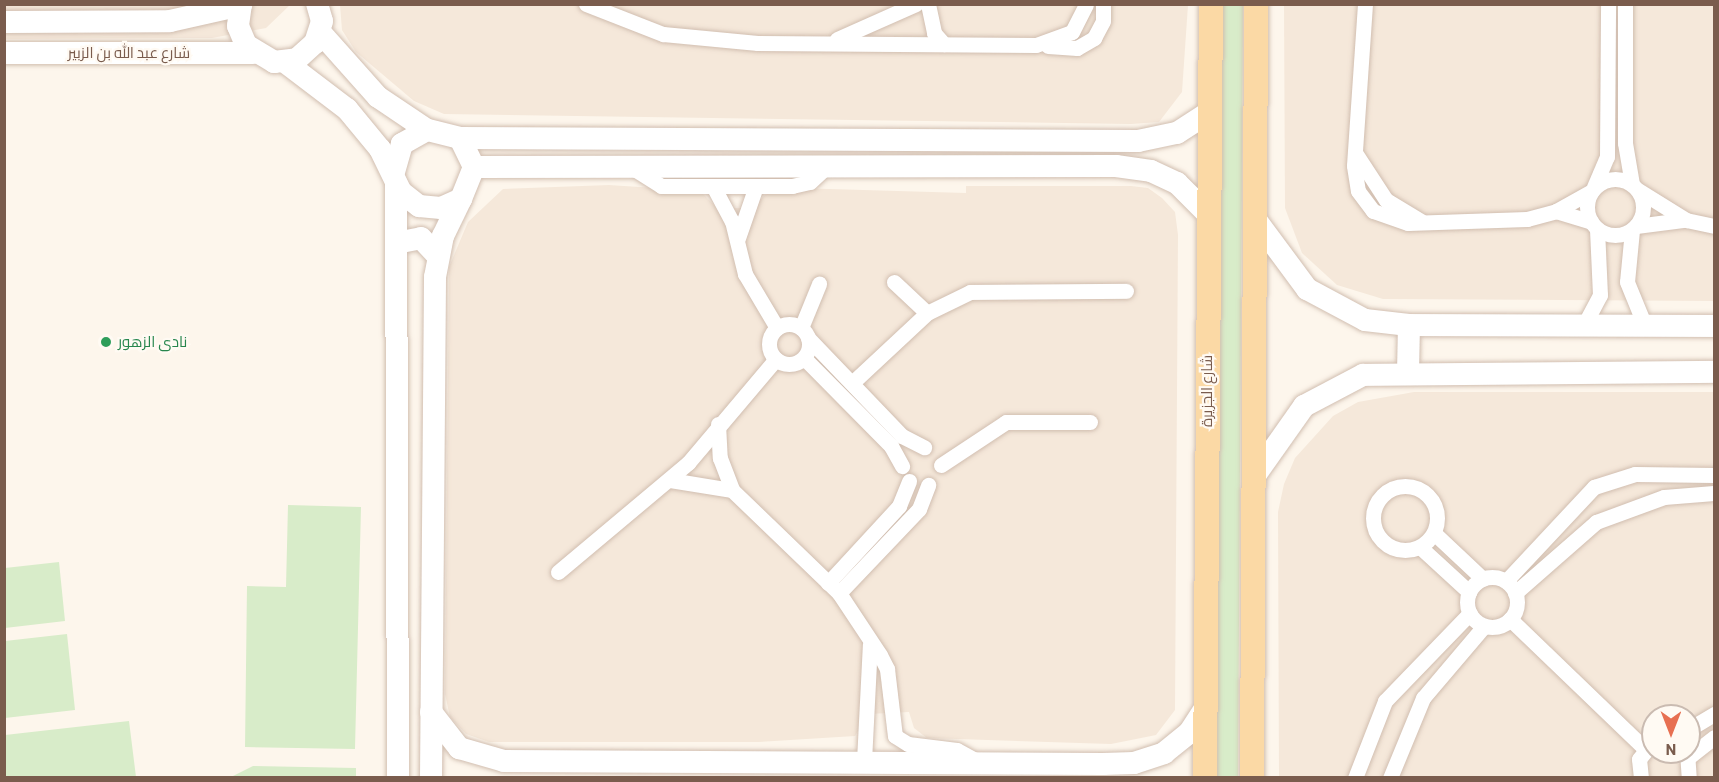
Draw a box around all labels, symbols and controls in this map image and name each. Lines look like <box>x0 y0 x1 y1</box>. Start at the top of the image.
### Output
street label: شارع عبد الله بن الزبير <box>68 44 190 62</box>
place label: نادى الزهور <box>118 333 187 351</box>
marker: نادى الزهور <box>99 335 113 349</box>
street label: شارع الجزيرة <box>1198 355 1216 427</box>
north arrow <box>1641 704 1701 764</box>
text: N <box>1666 741 1676 760</box>

